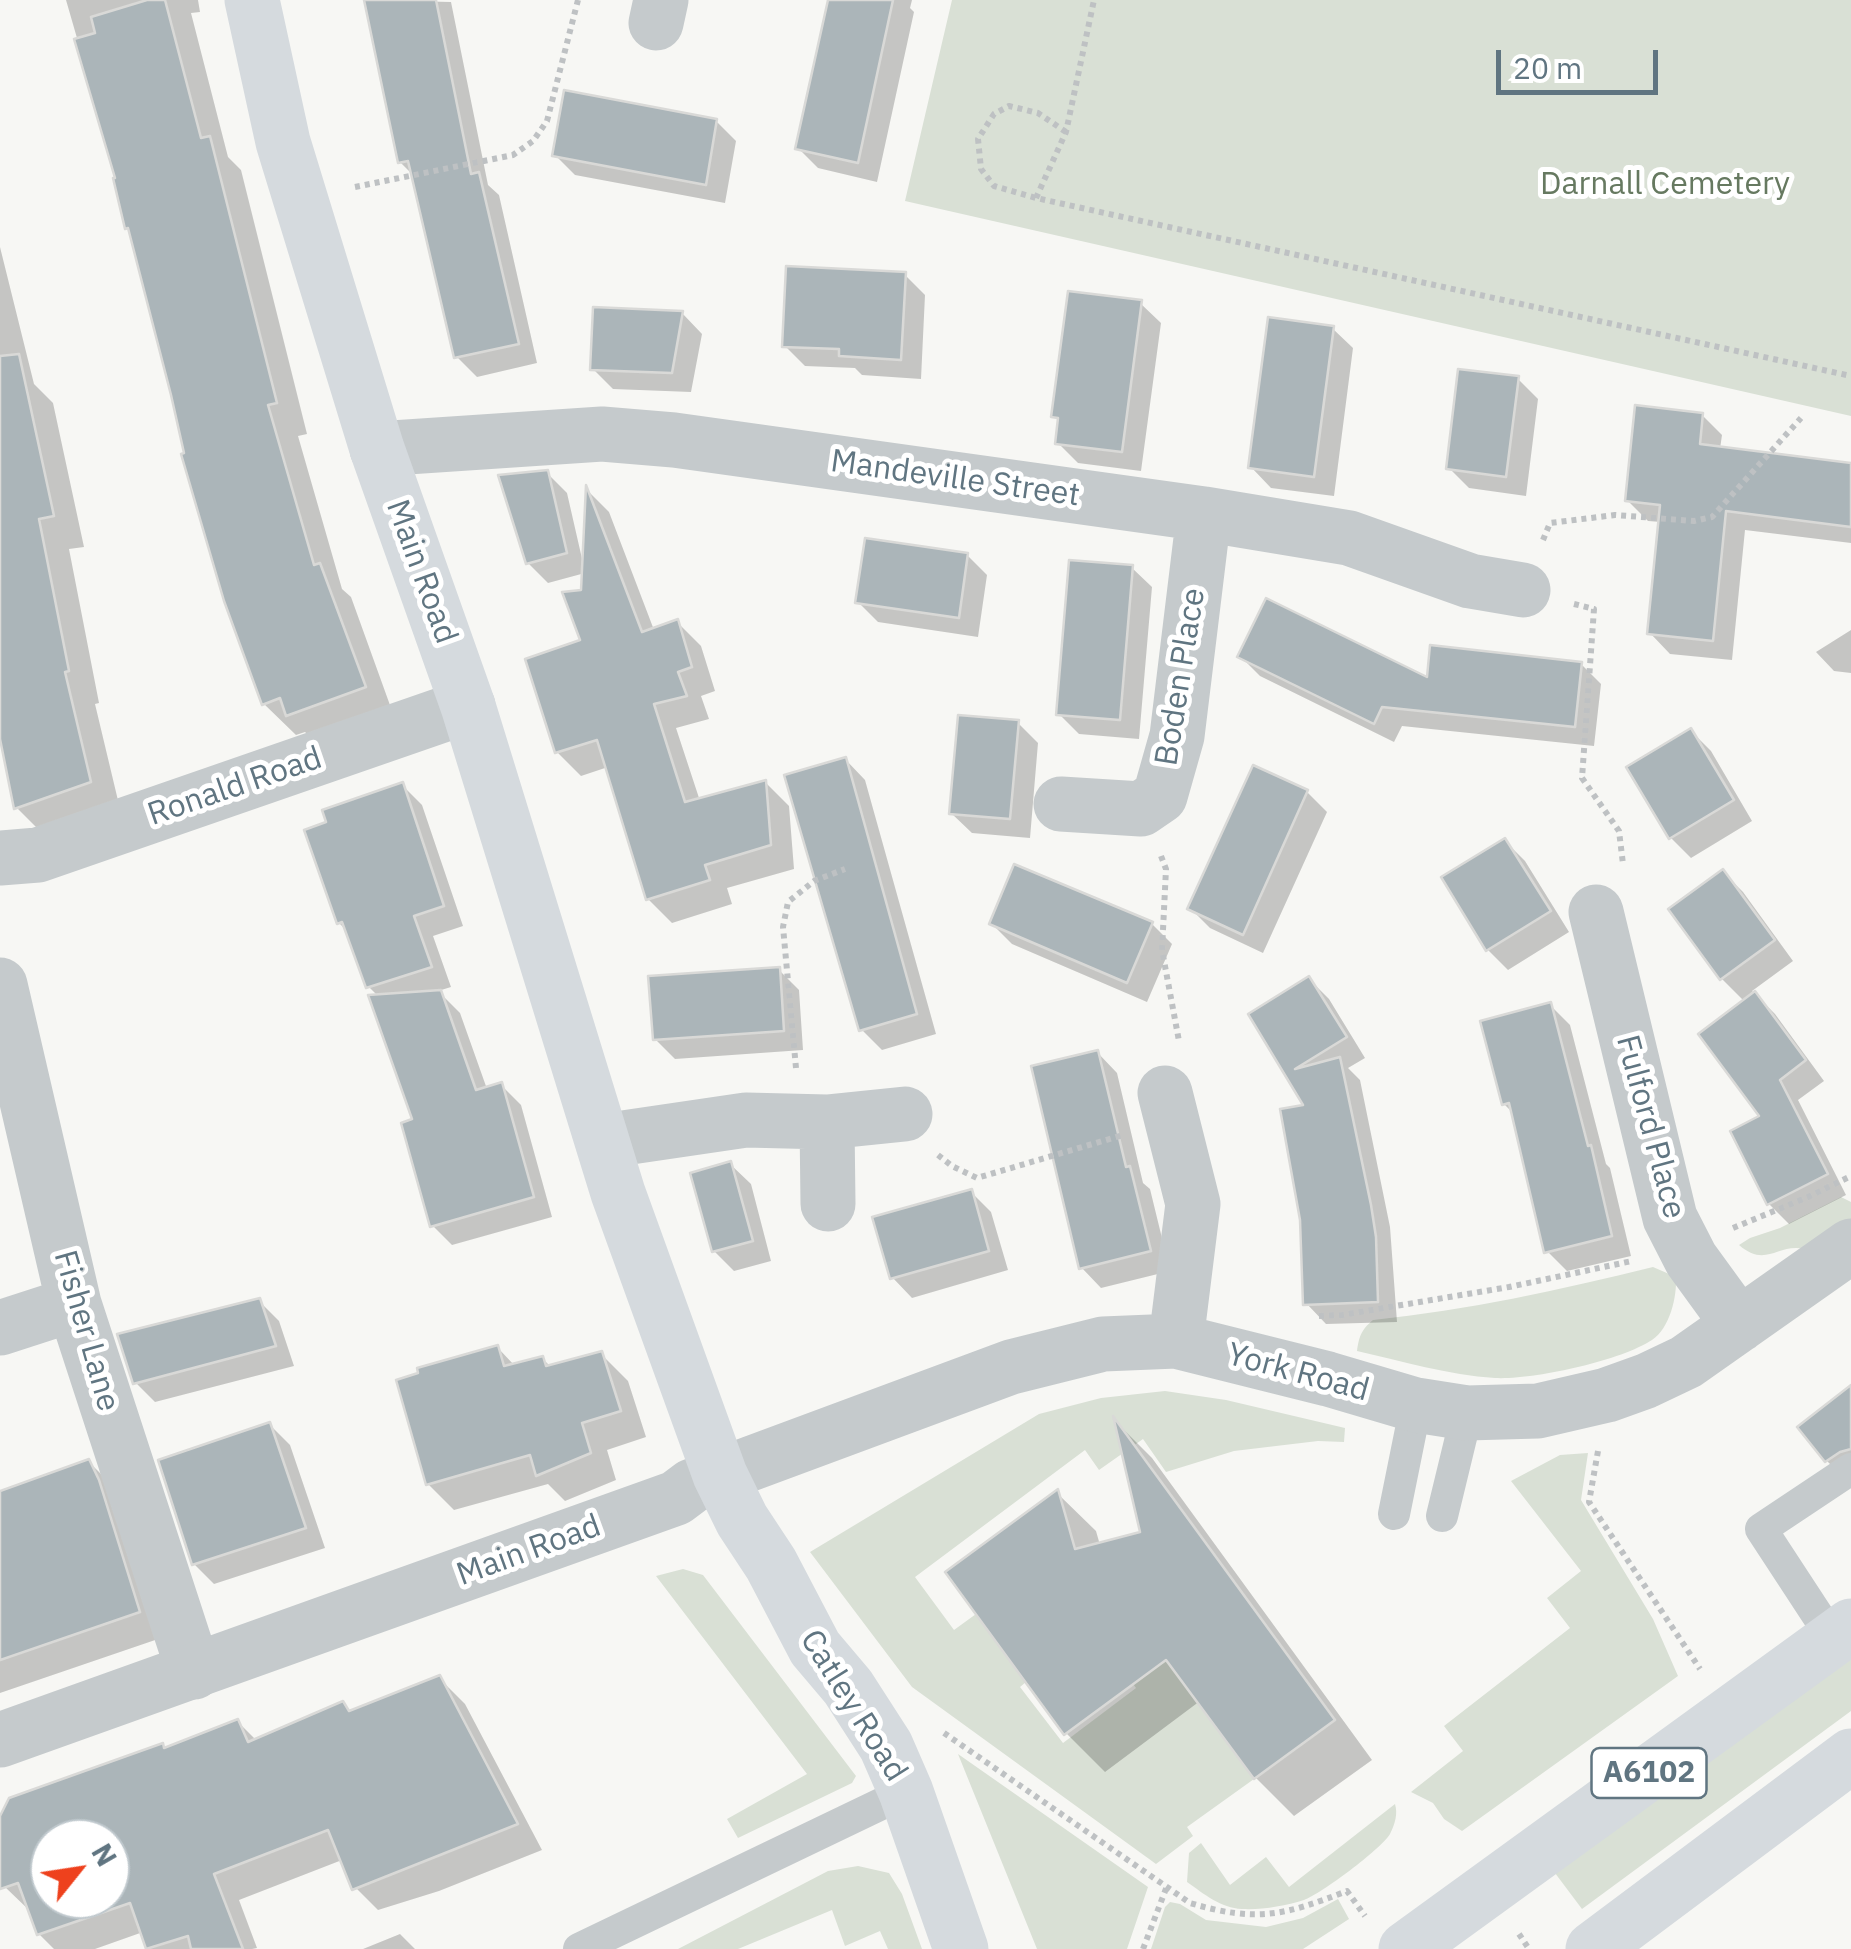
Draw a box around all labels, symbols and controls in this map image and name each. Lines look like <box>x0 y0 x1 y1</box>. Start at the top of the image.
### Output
scale bar <box>1501 30 1664 92</box>
text: 20 m <box>1513 48 1582 87</box>
park label: Darnall Cemetery <box>1540 166 1790 204</box>
street label: Mandeville Street <box>828 443 1082 515</box>
street label: Main Road <box>377 495 465 649</box>
street label: Boden Place <box>1148 585 1214 769</box>
street label: Ronald Road <box>143 739 327 835</box>
street label: Fulford Place <box>1607 1031 1693 1223</box>
street label: Fisher Lane <box>45 1246 127 1416</box>
street label: York Road <box>1223 1336 1373 1410</box>
street label: Main Road <box>452 1507 606 1595</box>
street label: Catley Road <box>791 1623 915 1789</box>
road number: A6102 <box>1592 1748 1706 1798</box>
north arrow <box>30 1819 130 1919</box>
text: N <box>84 1837 126 1873</box>

